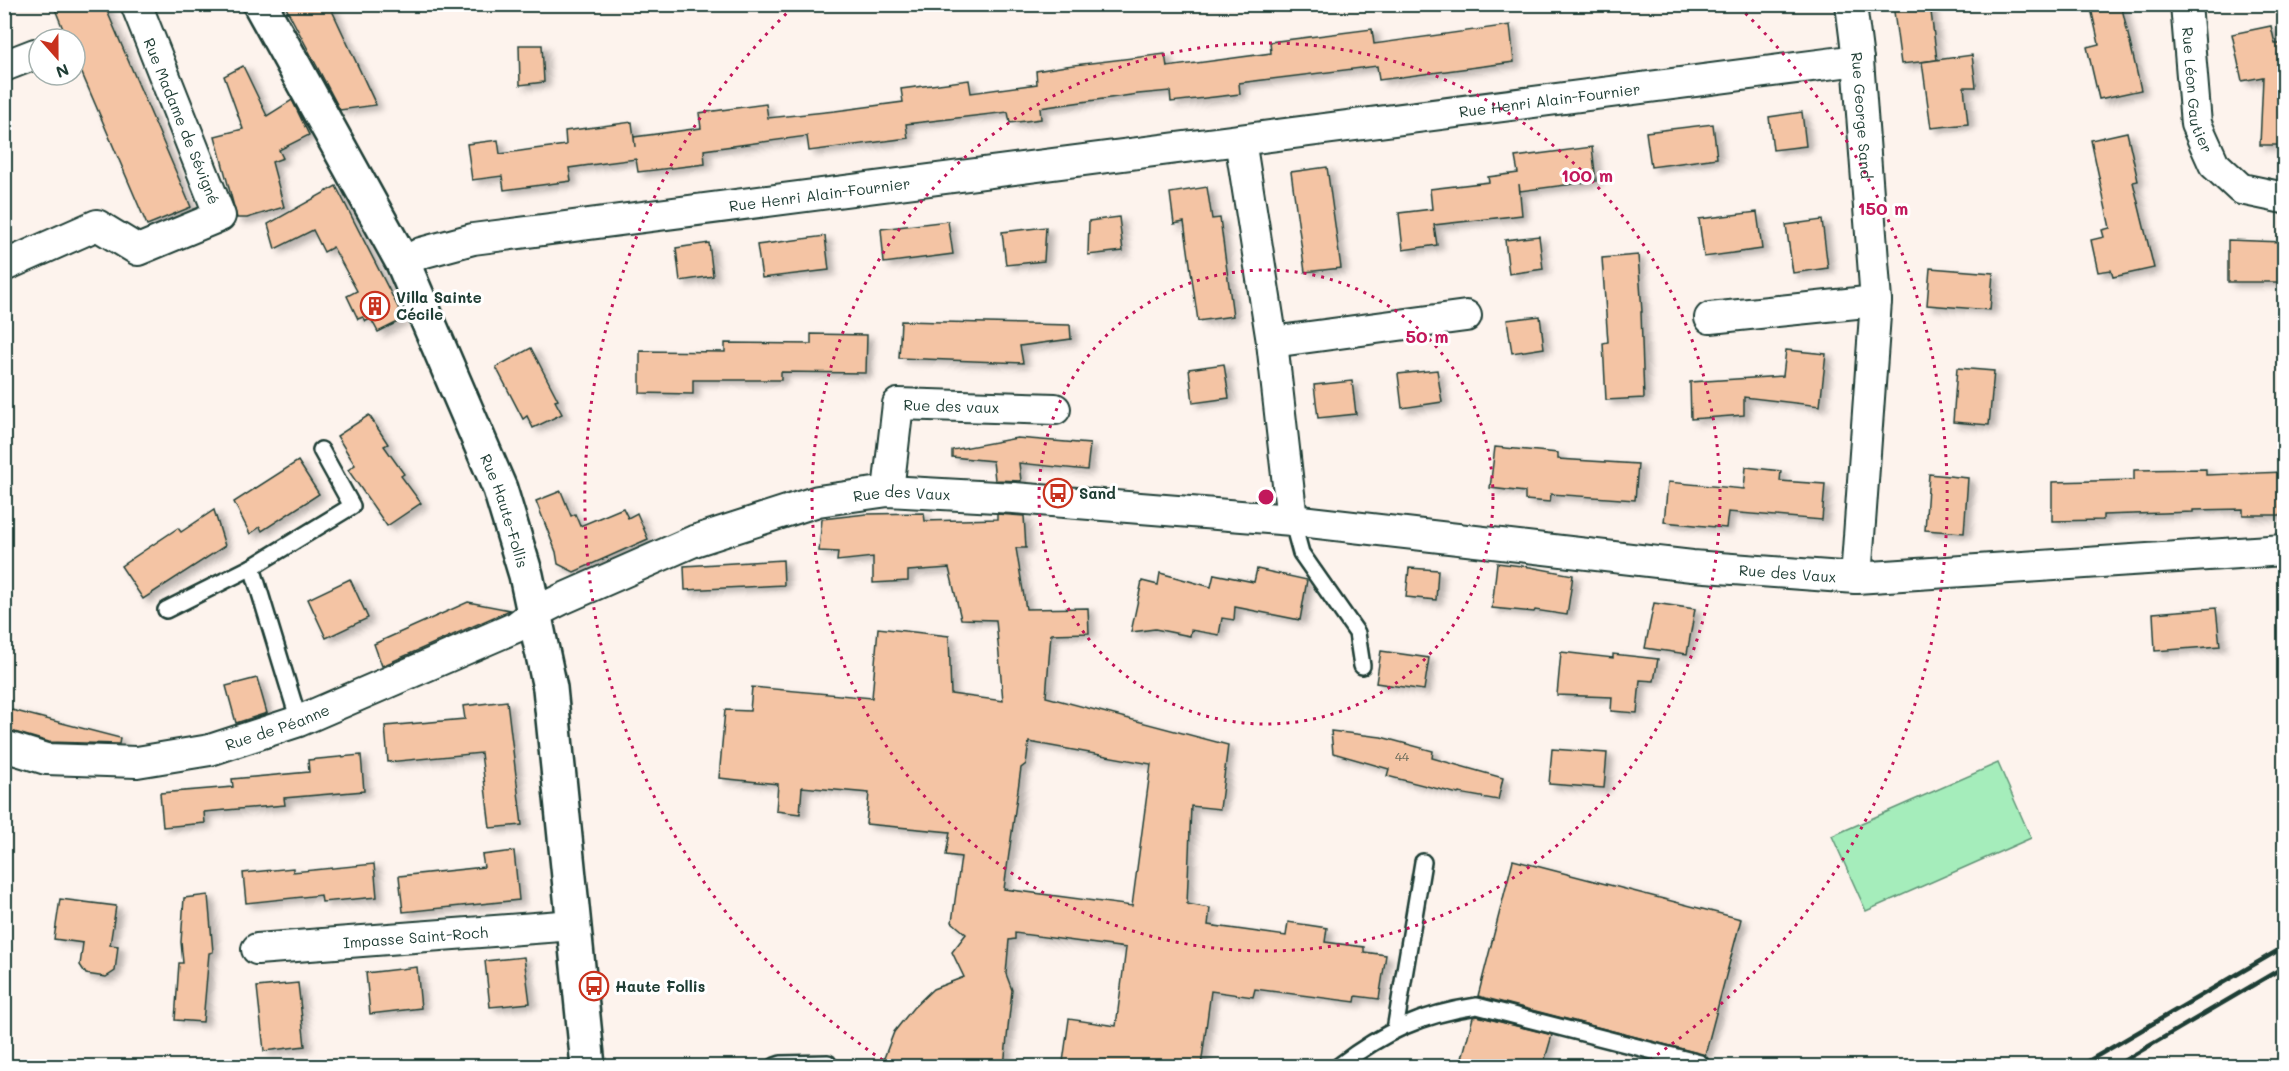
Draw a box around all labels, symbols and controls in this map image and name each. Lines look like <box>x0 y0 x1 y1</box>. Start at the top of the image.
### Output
street label: Rue Léon Gautier <box>2178 26 2218 156</box>
north arrow <box>27 27 87 87</box>
street label: Rue Madame de Sévigné <box>139 35 225 207</box>
street label: Rue George Sand <box>1847 51 1877 180</box>
text: N <box>53 59 72 83</box>
street label: Rue Henri Alain-Fournier <box>1458 78 1642 121</box>
text: 100 m <box>1561 163 1613 187</box>
street label: Rue Henri Alain-Fournier <box>728 173 912 216</box>
text: 150 m <box>1858 196 1908 220</box>
place label: Villa Sainte Cécile <box>396 287 482 324</box>
building icon: Villa Sainte Cécile <box>359 290 391 322</box>
text: 50 m <box>1406 324 1448 348</box>
street label: Rue des vaux <box>903 394 1000 417</box>
street label: Rue Haute-Follis <box>476 451 533 570</box>
bus stop icon: Sand <box>1042 477 1074 509</box>
street label: Rue des Vaux <box>852 481 951 506</box>
place label: Sand <box>1079 483 1116 503</box>
centre of rings <box>1256 487 1276 507</box>
street label: Rue des Vaux <box>1738 559 1838 587</box>
street label: Rue de Péanne <box>222 699 332 754</box>
house number: 44 <box>1395 748 1409 764</box>
street label: Impasse Saint-Roch <box>342 922 489 952</box>
bus stop icon: Haute Follis <box>578 970 610 1002</box>
place label: Haute Follis <box>615 976 705 996</box>

